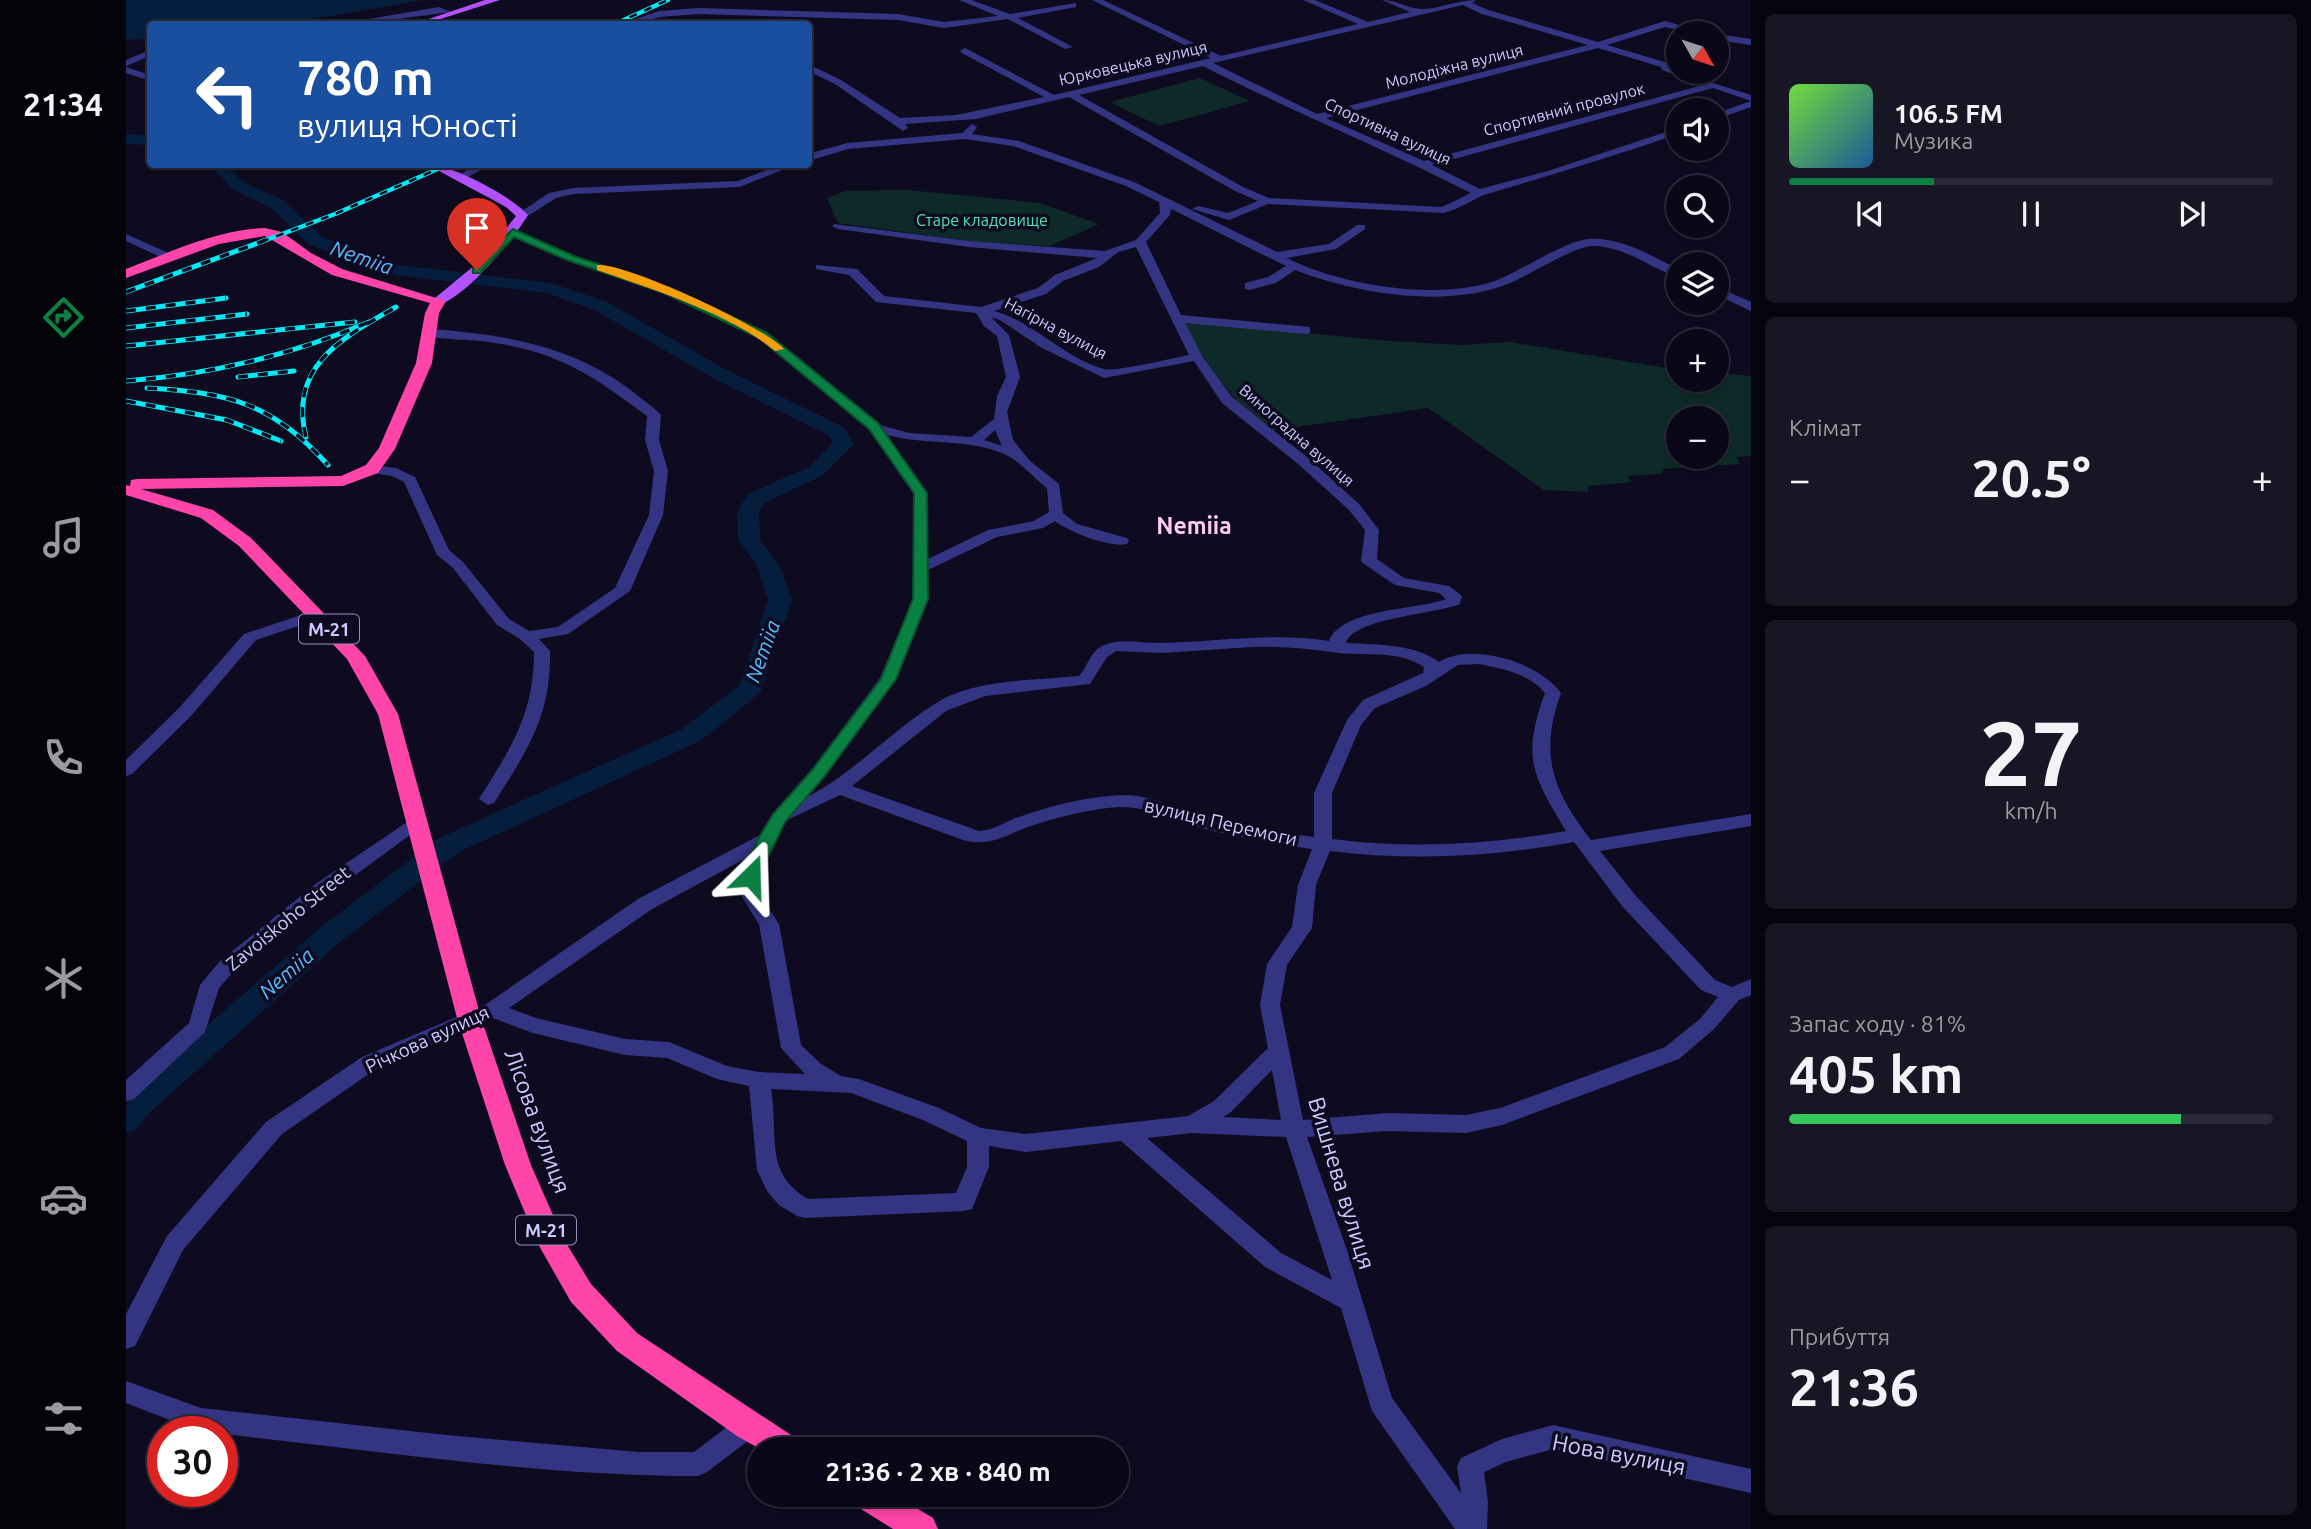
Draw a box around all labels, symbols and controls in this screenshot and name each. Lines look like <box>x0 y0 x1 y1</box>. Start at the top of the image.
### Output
north arrow <box>1666 21 1729 84</box>
map controls <box>1666 21 1729 469</box>
street label: Юрковецька вулиця <box>1057 37 1209 89</box>
street label: Молодіжна вулиця <box>1383 40 1525 92</box>
icon: left <box>182 49 273 140</box>
text: 780 m <box>297 49 434 104</box>
street label: Спортивний провулок <box>1481 79 1647 139</box>
text: 21:34 <box>23 86 103 122</box>
street label: Спортивна вулиця <box>1322 94 1454 168</box>
button: sound <box>1666 98 1729 161</box>
text: 106.5 FM <box>1894 99 2003 128</box>
text: вулиця Юності <box>297 107 518 143</box>
text: Музика <box>1894 128 1973 153</box>
button: search <box>1666 175 1729 238</box>
icon: previous <box>1851 195 1889 233</box>
icon: pause <box>2012 195 2050 233</box>
icon: next <box>2173 195 2211 233</box>
pin <box>447 198 507 270</box>
icon: arrive <box>458 209 496 247</box>
park label: Старе кладовище <box>916 211 1048 229</box>
water label: Nemiia <box>328 235 396 279</box>
button: layers <box>1666 252 1729 315</box>
icon: directions <box>39 293 88 342</box>
street label: Нагірна вулиця <box>1002 293 1110 363</box>
button: + <box>1666 329 1729 392</box>
street label: Виноградна вулиця <box>1236 380 1358 490</box>
button: − <box>1666 406 1729 469</box>
text: Клімат <box>1789 415 1861 440</box>
text: 20.5° <box>1971 449 2091 507</box>
text: − <box>1789 458 1810 500</box>
text: + <box>2252 458 2273 500</box>
icon: music <box>39 513 88 562</box>
district label: Nemiia <box>1156 513 1232 538</box>
road number: М-21 <box>299 614 359 644</box>
water label: Nemiia <box>740 617 784 685</box>
text: 27 <box>1980 701 2082 803</box>
icon: phone <box>39 733 88 782</box>
street label: вулиця Перемоги <box>1142 794 1300 850</box>
text: km/h <box>2004 798 2058 823</box>
position arrow <box>714 839 788 913</box>
street label: Zavoiskoho Street <box>221 861 355 975</box>
water label: Nemiia <box>254 943 318 1003</box>
icon: climate <box>39 954 88 1003</box>
street label: Річкова вулиця <box>362 1001 492 1077</box>
text: Запас ходу · 81% <box>1789 1011 1966 1036</box>
text: 405 km <box>1789 1045 1963 1103</box>
street label: Лісова вулиця <box>500 1046 576 1196</box>
street label: Вишнева вулиця <box>1304 1094 1380 1272</box>
icon: car <box>39 1174 88 1223</box>
road number: М-21 <box>516 1216 576 1245</box>
text: Прибуття <box>1789 1324 1890 1349</box>
text: 21:36 <box>1789 1358 1919 1416</box>
icon: filters <box>39 1394 88 1443</box>
speed limit sign: 30 <box>147 1416 238 1507</box>
street label: Нова вулиця <box>1550 1429 1688 1479</box>
text: 21:36 · 2 хв · 840 m <box>825 1457 1051 1486</box>

